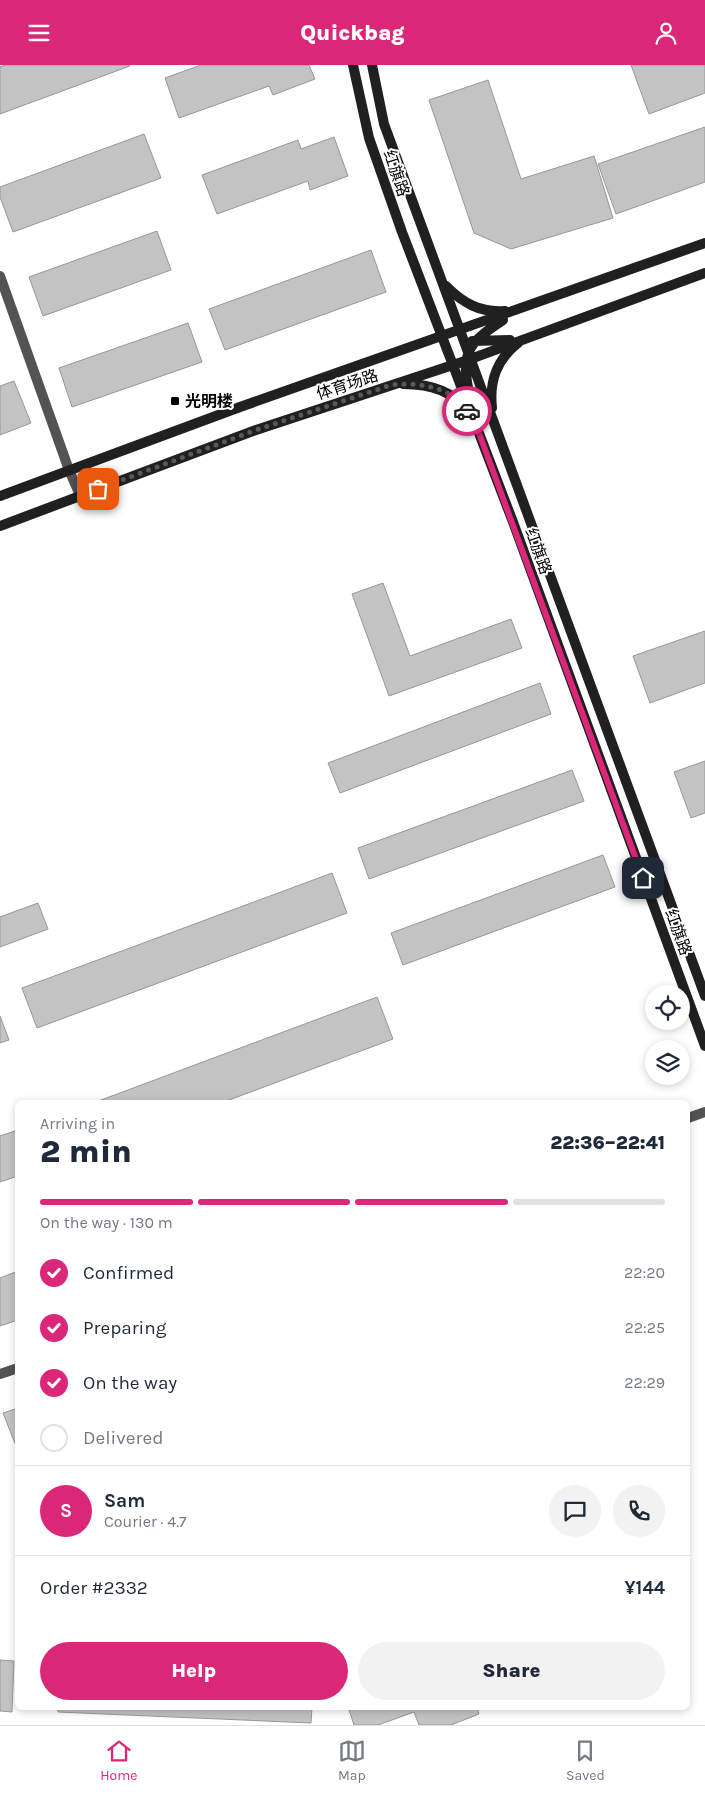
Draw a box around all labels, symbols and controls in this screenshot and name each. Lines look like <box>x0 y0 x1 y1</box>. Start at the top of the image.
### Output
icon: menu <box>25 19 53 47</box>
icon: person <box>652 19 680 47</box>
text: Quickbag <box>300 20 405 46</box>
street label: 红旗路 <box>380 147 413 199</box>
street label: 体育场路 <box>314 366 381 403</box>
courier <box>442 386 492 436</box>
place label: 光明楼 <box>185 392 233 411</box>
marker: 光明楼 <box>169 395 181 407</box>
icon: car <box>453 397 481 425</box>
pin <box>77 468 119 510</box>
icon: bag <box>84 475 112 503</box>
street label: 红旗路 <box>521 525 556 577</box>
pin <box>622 857 664 899</box>
icon: home <box>629 864 657 892</box>
street label: 红旗路 <box>661 906 696 958</box>
map controls <box>645 985 690 1085</box>
button: locate <box>645 985 690 1030</box>
button: layers <box>645 1040 690 1085</box>
text: Arriving in <box>40 1114 115 1133</box>
text: 22:36–22:41 <box>550 1132 665 1154</box>
text: 2 min <box>40 1133 132 1170</box>
text: On the way · 130 m <box>40 1213 173 1232</box>
icon: check <box>40 1259 68 1287</box>
text: Confirmed <box>83 1262 174 1284</box>
text: 22:20 <box>624 1263 665 1282</box>
icon: check <box>40 1314 68 1342</box>
text: Preparing <box>83 1317 166 1339</box>
text: 22:25 <box>624 1318 665 1337</box>
icon: check <box>40 1369 68 1397</box>
text: On the way <box>83 1372 177 1394</box>
text: 22:29 <box>624 1373 665 1392</box>
text: Delivered <box>83 1427 163 1449</box>
button: chat <box>549 1485 601 1537</box>
button: phone <box>613 1485 665 1537</box>
text: Sam <box>104 1490 145 1512</box>
text: S <box>60 1500 72 1522</box>
text: Courier · 4.7 <box>104 1512 187 1531</box>
text: Order #2332 <box>40 1577 148 1599</box>
text: ¥144 <box>624 1577 665 1599</box>
button: Help <box>40 1642 348 1700</box>
button: Share <box>358 1642 665 1700</box>
tab: Home <box>100 1737 137 1784</box>
tab: Map <box>338 1737 366 1784</box>
tab: Saved <box>566 1737 605 1784</box>

